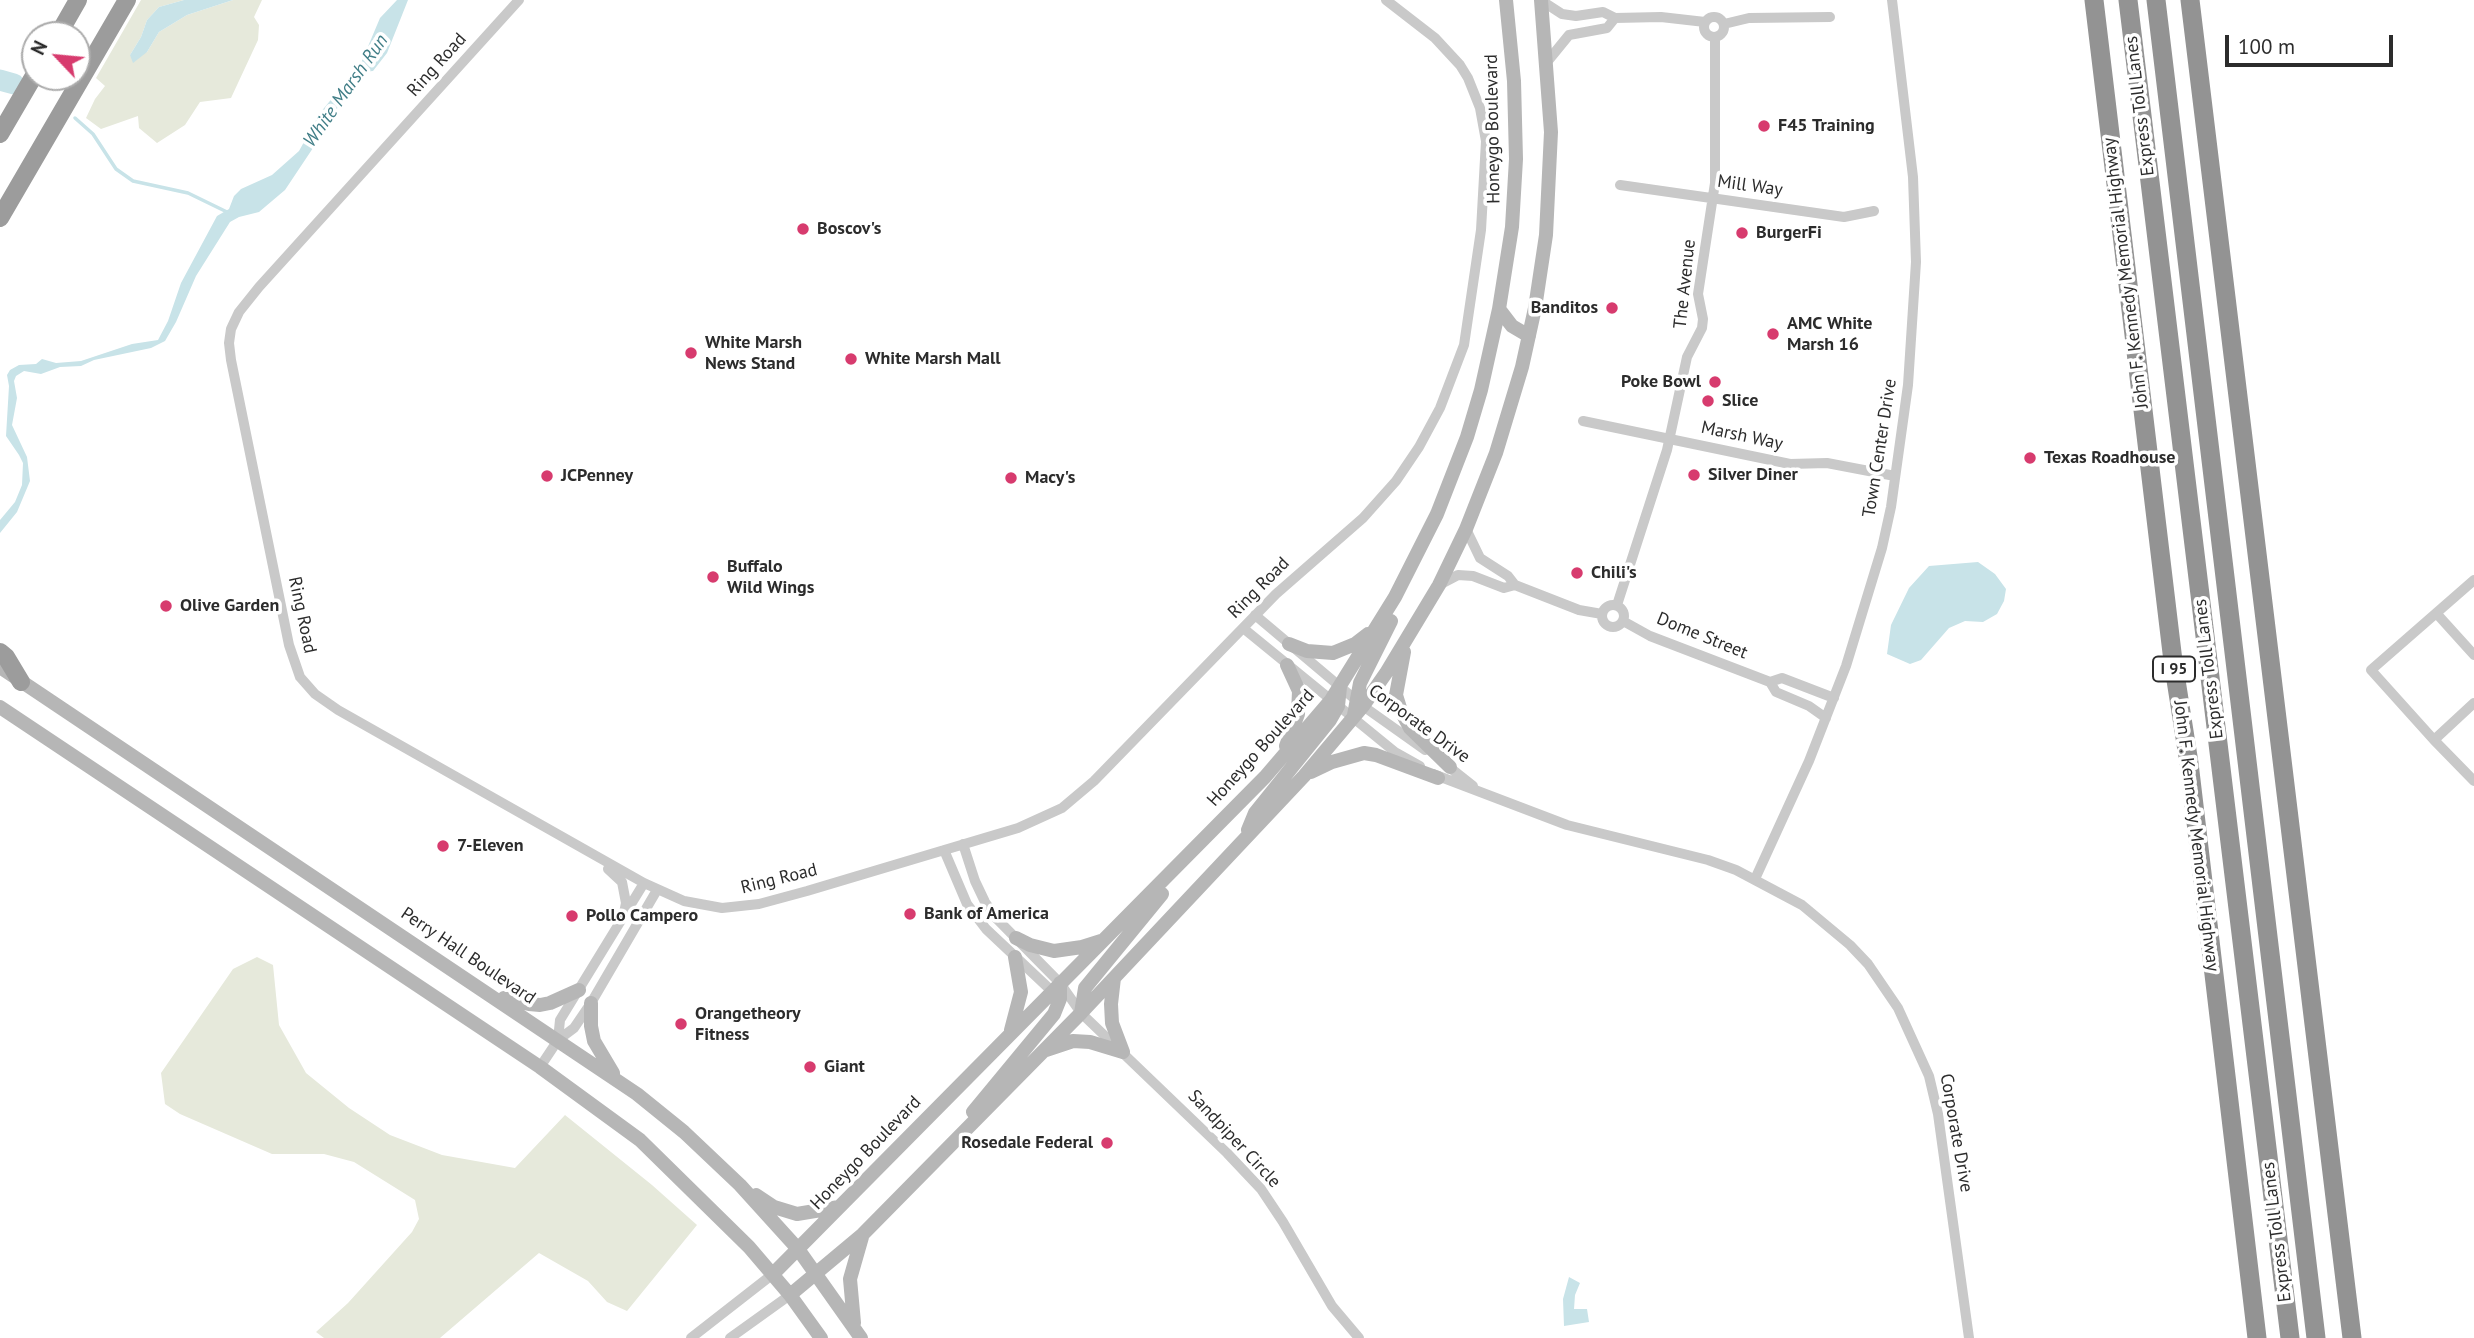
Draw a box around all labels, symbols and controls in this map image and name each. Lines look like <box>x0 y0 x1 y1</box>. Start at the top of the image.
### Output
north arrow <box>21 21 91 91</box>
scale bar <box>2229 21 2397 65</box>
street label: Ring Road <box>403 29 471 101</box>
water label: White Marsh Run <box>299 30 393 152</box>
text: 100 m <box>2238 33 2295 60</box>
street label: Express Toll Lanes <box>2121 35 2159 177</box>
text: N <box>25 37 52 59</box>
street label: Honeygo Boulevard <box>1481 54 1505 204</box>
place label: F45 Training <box>1778 115 1875 137</box>
marker: F45 Training <box>1756 118 1772 134</box>
street label: John F. Kennedy Memorial Highway <box>2099 136 2153 410</box>
street label: Mill Way <box>1716 171 1784 201</box>
place label: Boscov's <box>817 218 881 240</box>
marker: Boscov's <box>795 221 811 237</box>
place label: BurgerFi <box>1756 222 1822 244</box>
marker: BurgerFi <box>1734 225 1750 241</box>
street label: The Avenue <box>1670 238 1700 330</box>
place label: Banditos <box>1531 297 1598 319</box>
marker: Banditos <box>1604 300 1620 316</box>
place label: AMC White Marsh 16 <box>1787 313 1872 356</box>
marker: AMC White Marsh 16 <box>1765 326 1781 342</box>
place label: White Marsh News Stand <box>705 332 802 374</box>
marker: White Marsh News Stand <box>683 345 699 361</box>
place label: White Marsh Mall <box>865 348 1001 370</box>
marker: White Marsh Mall <box>843 351 859 367</box>
place label: Poke Bowl <box>1621 371 1701 393</box>
marker: Poke Bowl <box>1707 374 1723 390</box>
street label: Town Center Drive <box>1858 377 1902 519</box>
place label: Slice <box>1722 390 1758 412</box>
marker: Slice <box>1700 393 1716 409</box>
street label: Marsh Way <box>1699 417 1785 455</box>
place label: Texas Roadhouse <box>2044 447 2175 469</box>
marker: Texas Roadhouse <box>2022 450 2038 466</box>
place label: Silver Diner <box>1708 464 1798 486</box>
place label: JCPenney <box>561 465 633 487</box>
place label: Macy's <box>1025 467 1075 489</box>
marker: Silver Diner <box>1686 467 1702 483</box>
marker: JCPenney <box>539 468 555 484</box>
marker: Macy's <box>1003 470 1019 486</box>
street label: Ring Road <box>1224 553 1294 623</box>
place label: Buffalo Wild Wings <box>727 556 814 598</box>
place label: Chili's <box>1591 562 1637 584</box>
marker: Chili's <box>1569 565 1585 581</box>
marker: Buffalo Wild Wings <box>705 569 721 585</box>
street label: Ring Road <box>283 575 321 655</box>
place label: Olive Garden <box>180 595 279 617</box>
marker: Olive Garden <box>158 598 174 614</box>
street label: Express Toll Lanes <box>2190 598 2228 740</box>
street label: Dome Street <box>1653 608 1751 664</box>
road number: I 95 <box>2153 656 2195 682</box>
street label: Corporate Drive <box>1364 680 1474 768</box>
street label: Honeygo Boulevard <box>1203 685 1319 811</box>
street label: John F. Kennedy Memorial Highway <box>2169 699 2223 973</box>
place label: 7-Eleven <box>457 835 524 857</box>
marker: 7-Eleven <box>435 838 451 854</box>
street label: Ring Road <box>739 859 819 899</box>
street label: Perry Hall Boulevard <box>397 903 539 1009</box>
place label: Bank of America <box>924 903 1049 925</box>
place label: Pollo Campero <box>586 905 698 927</box>
marker: Bank of America <box>902 906 918 922</box>
marker: Pollo Campero <box>564 908 580 924</box>
place label: Orangetheory Fitness <box>695 1003 801 1046</box>
marker: Orangetheory Fitness <box>673 1016 689 1032</box>
place label: Giant <box>824 1056 865 1078</box>
marker: Giant <box>802 1059 818 1075</box>
street label: Corporate Drive <box>1935 1072 1977 1194</box>
street label: Sandpiper Circle <box>1183 1086 1285 1192</box>
street label: Honeygo Boulevard <box>806 1092 926 1214</box>
place label: Rosedale Federal <box>961 1132 1093 1154</box>
marker: Rosedale Federal <box>1099 1135 1115 1151</box>
street label: Express Toll Lanes <box>2258 1161 2296 1303</box>

